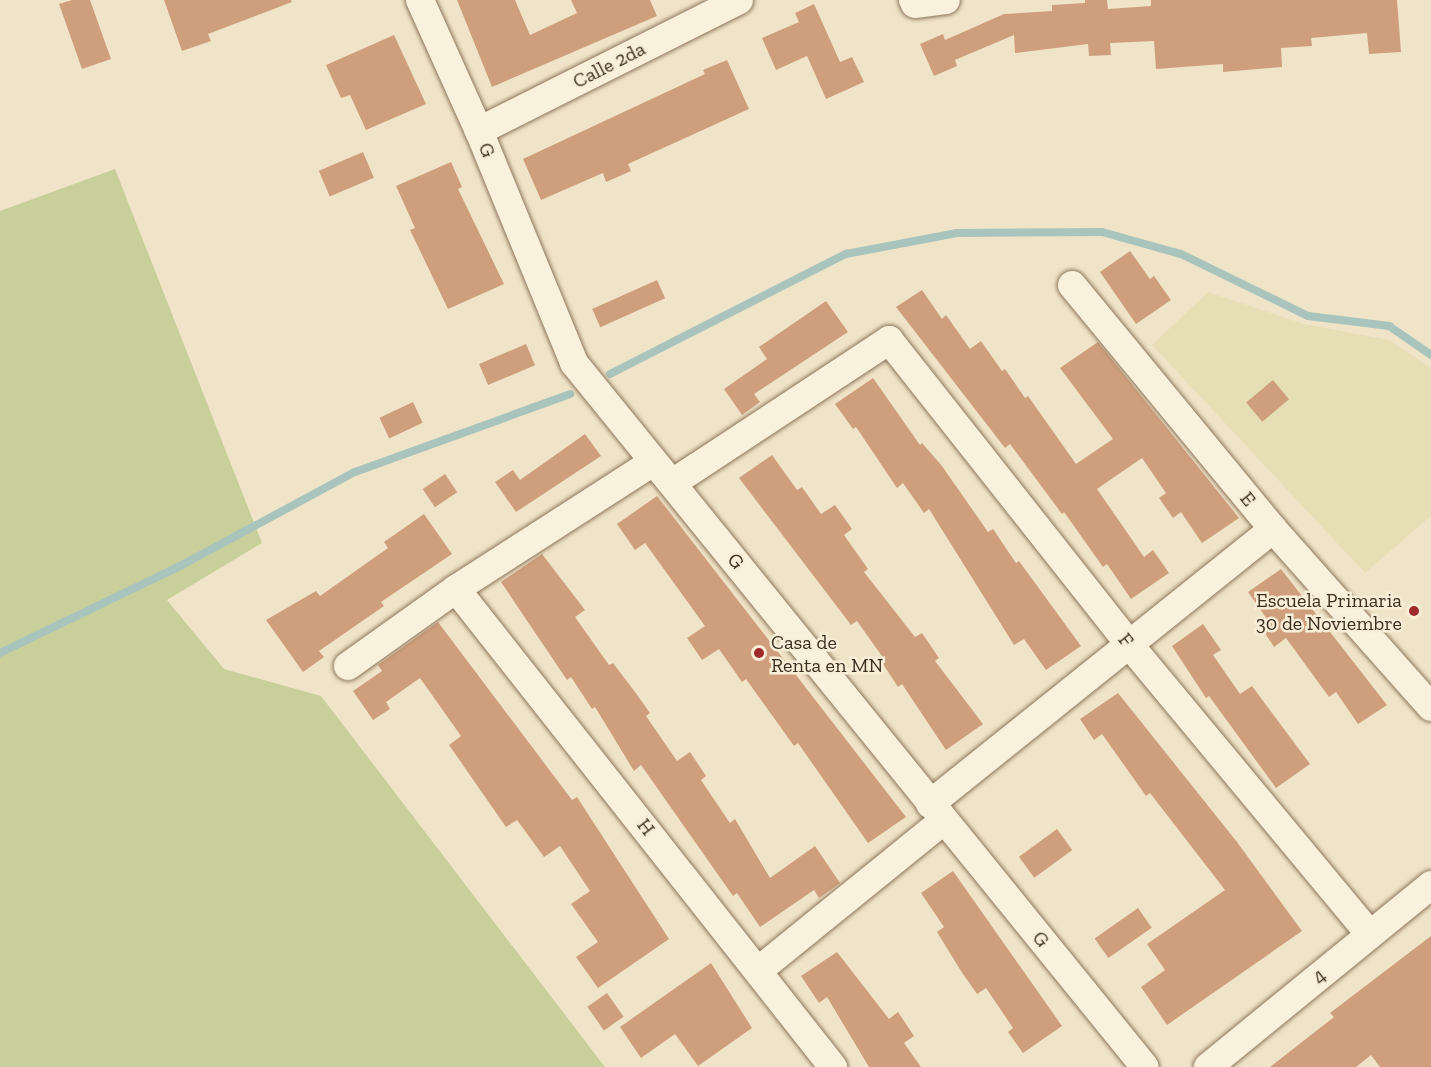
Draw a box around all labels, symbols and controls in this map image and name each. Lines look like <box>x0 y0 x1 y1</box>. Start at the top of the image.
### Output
street label: Calle 2da <box>569 37 649 93</box>
street label: G <box>473 139 501 161</box>
street label: E <box>1235 487 1261 511</box>
street label: G <box>722 548 750 574</box>
place label: Escuela Primaria 30 de Noviembre <box>1256 588 1402 635</box>
marker: Escuela Primaria 30 de Noviembre <box>1407 604 1421 618</box>
street label: F <box>1113 628 1139 652</box>
place label: Casa de Renta en MN <box>771 630 883 677</box>
marker: Casa de Renta en MN <box>752 646 766 660</box>
street label: H <box>632 814 660 840</box>
street label: G <box>1027 926 1055 952</box>
street label: 4 <box>1307 963 1331 989</box>

